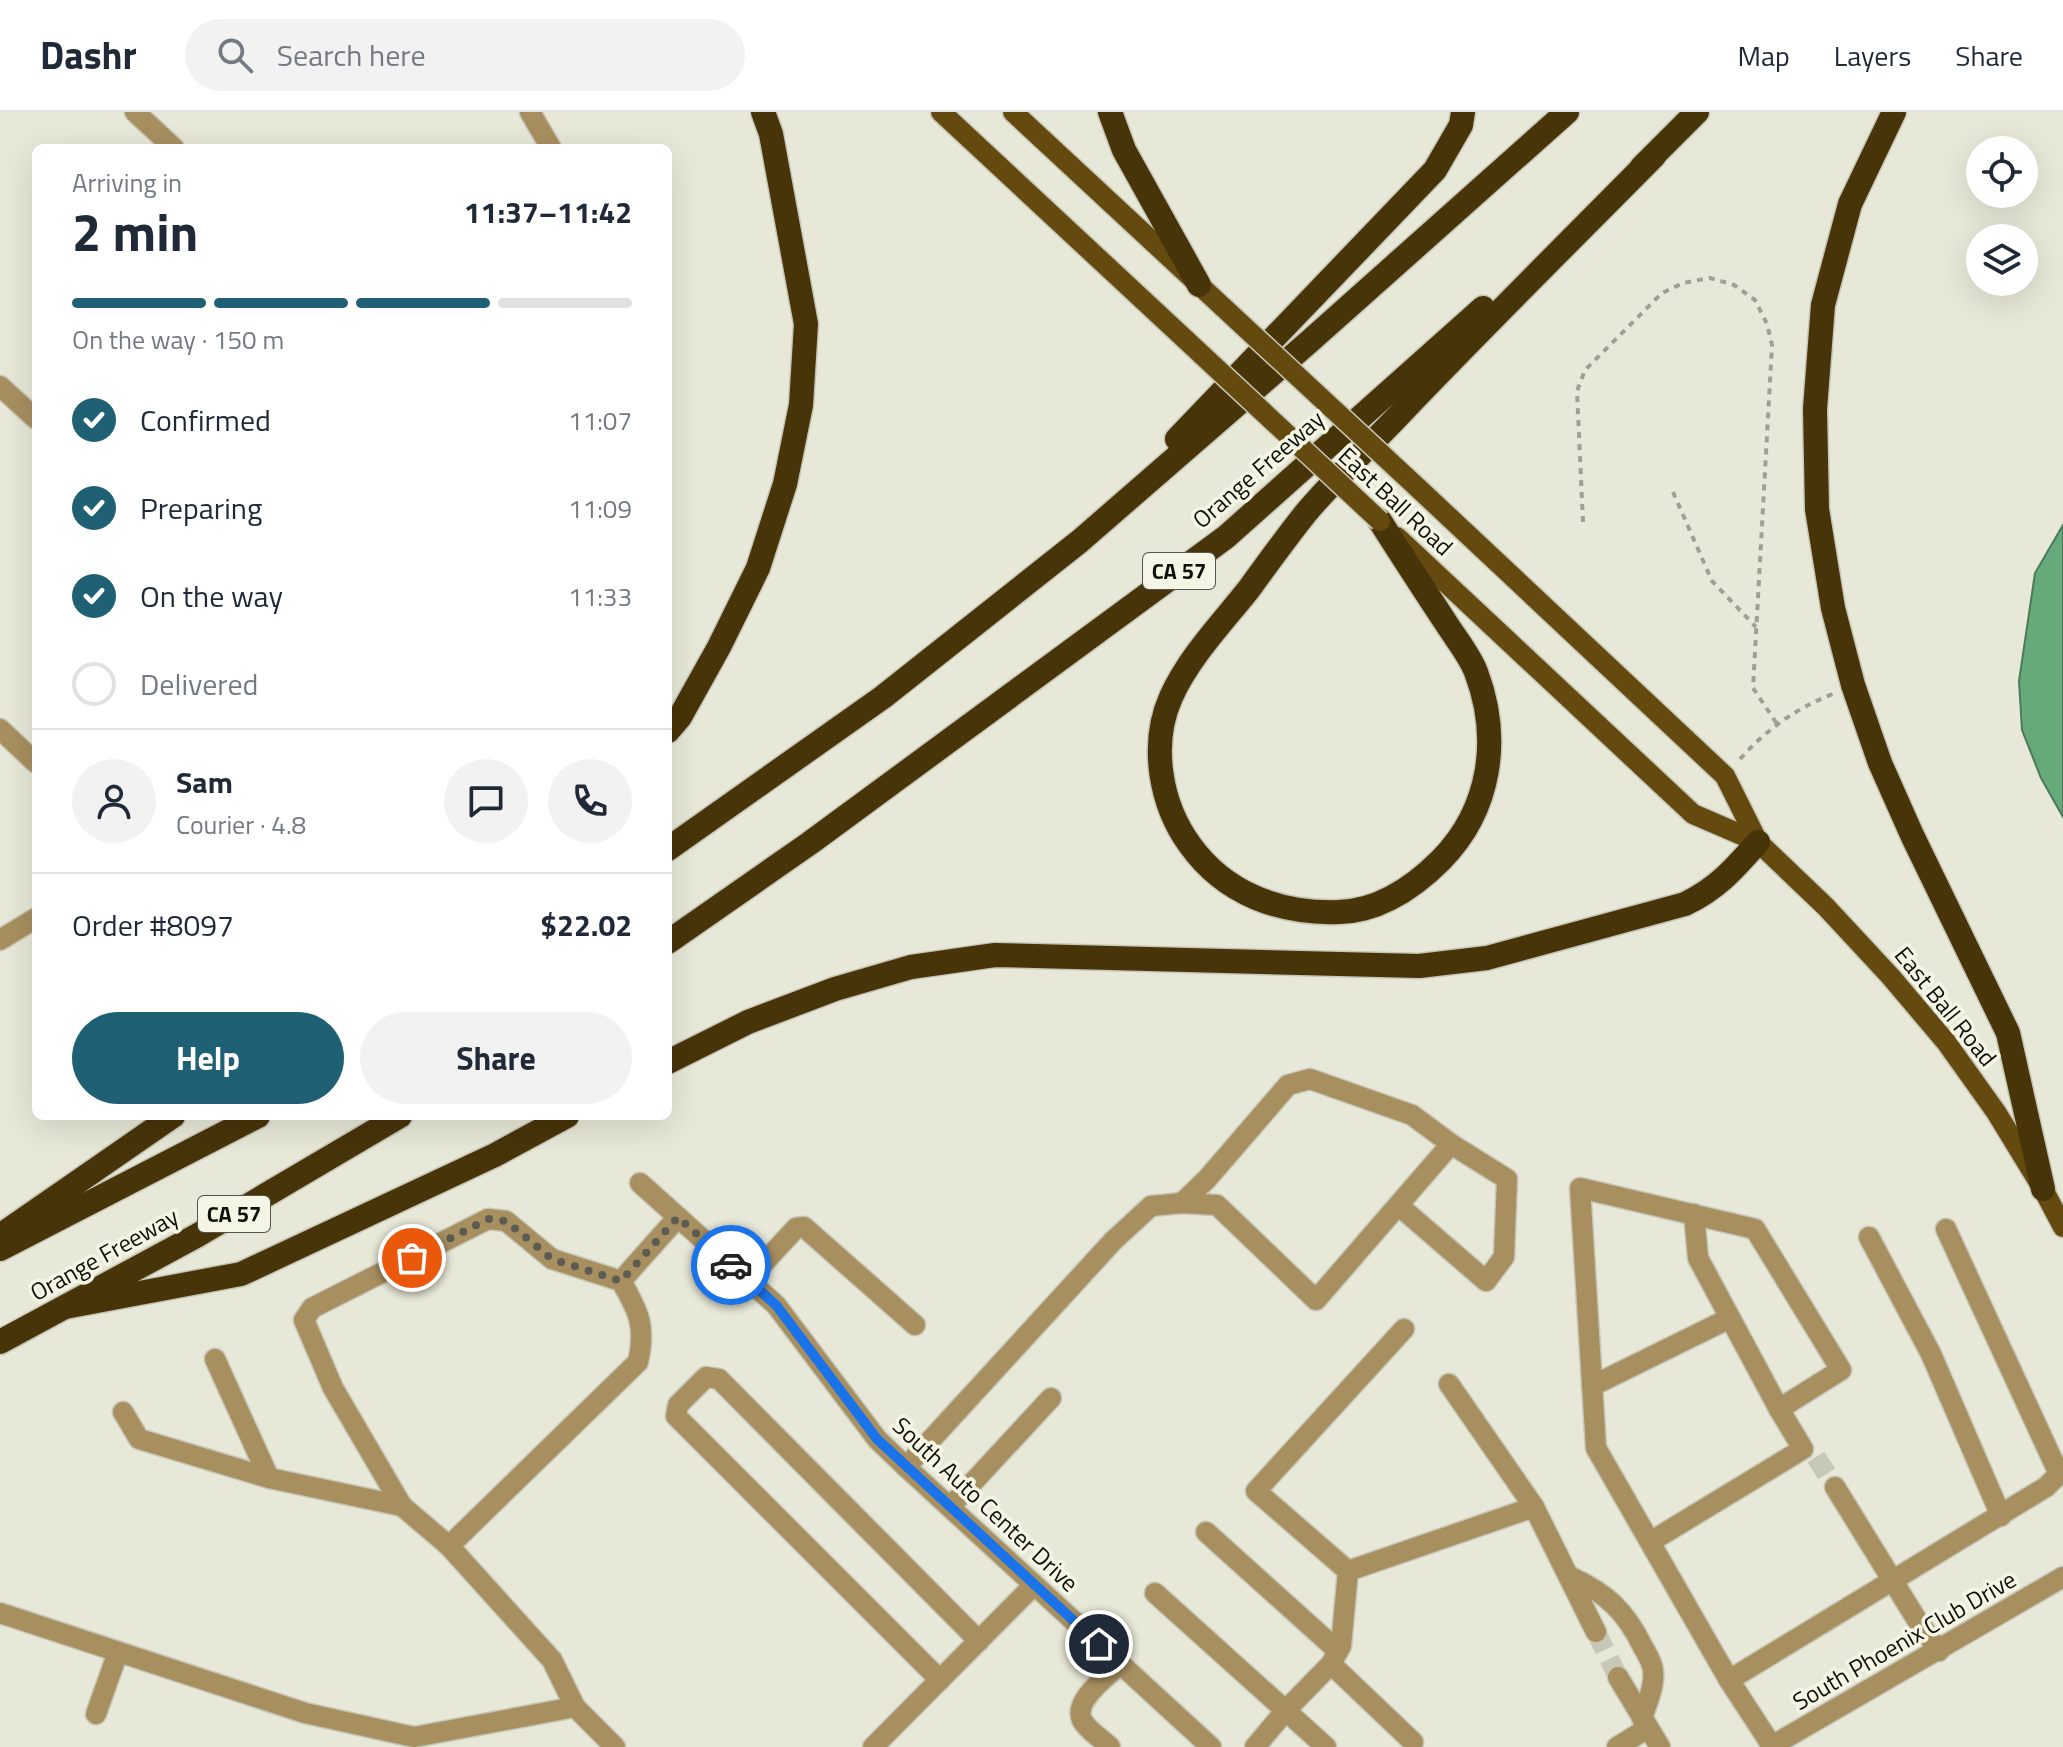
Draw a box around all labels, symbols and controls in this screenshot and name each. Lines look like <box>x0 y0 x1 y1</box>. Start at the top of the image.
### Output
search box <box>185 19 745 91</box>
text: Dashr <box>40 26 137 84</box>
text: Search here <box>277 32 426 78</box>
icon: search <box>213 33 257 77</box>
text: Map <box>1737 34 1790 77</box>
text: Layers <box>1834 34 1911 77</box>
text: Share <box>1955 34 2023 77</box>
map controls <box>1966 136 2038 296</box>
button: locate <box>1966 136 2038 208</box>
text: Arriving in <box>72 163 182 202</box>
text: 11:37–11:42 <box>464 189 632 235</box>
text: 2 min <box>72 192 198 271</box>
button: layers <box>1966 224 2038 296</box>
text: On the way · 150 m <box>72 320 284 359</box>
text: Confirmed <box>140 397 271 443</box>
icon: check <box>72 398 116 442</box>
text: 11:07 <box>568 401 632 440</box>
street label: Orange Freeway <box>1184 401 1332 537</box>
street label: East Ball Road <box>1331 438 1461 564</box>
text: Preparing <box>140 485 262 531</box>
icon: check <box>72 486 116 530</box>
text: 11:09 <box>568 489 632 528</box>
road number: CA 57 <box>1143 553 1215 589</box>
text: On the way <box>140 573 283 619</box>
icon: check <box>72 574 116 618</box>
text: 11:33 <box>568 577 632 616</box>
text: Delivered <box>140 661 258 707</box>
button: person <box>72 759 156 843</box>
text: Sam <box>176 759 233 805</box>
button: chat <box>444 759 528 843</box>
button: phone <box>548 759 632 843</box>
text: Courier · 4.8 <box>176 805 306 844</box>
text: Order #8097 <box>72 902 234 948</box>
text: $22.02 <box>540 902 632 948</box>
street label: East Ball Road <box>1886 938 2006 1074</box>
button: Help <box>72 1012 344 1104</box>
button: Share <box>360 1012 632 1104</box>
road number: CA 57 <box>198 1196 270 1232</box>
street label: Orange Freeway <box>23 1198 185 1310</box>
pin <box>378 1224 446 1292</box>
courier <box>691 1225 771 1305</box>
icon: bag <box>390 1236 434 1280</box>
icon: car <box>709 1243 753 1287</box>
street label: South Auto Center Drive <box>885 1408 1087 1600</box>
street label: South Phoenix Club Drive <box>1785 1561 2023 1719</box>
pin <box>1065 1610 1133 1678</box>
icon: home <box>1077 1622 1121 1666</box>

